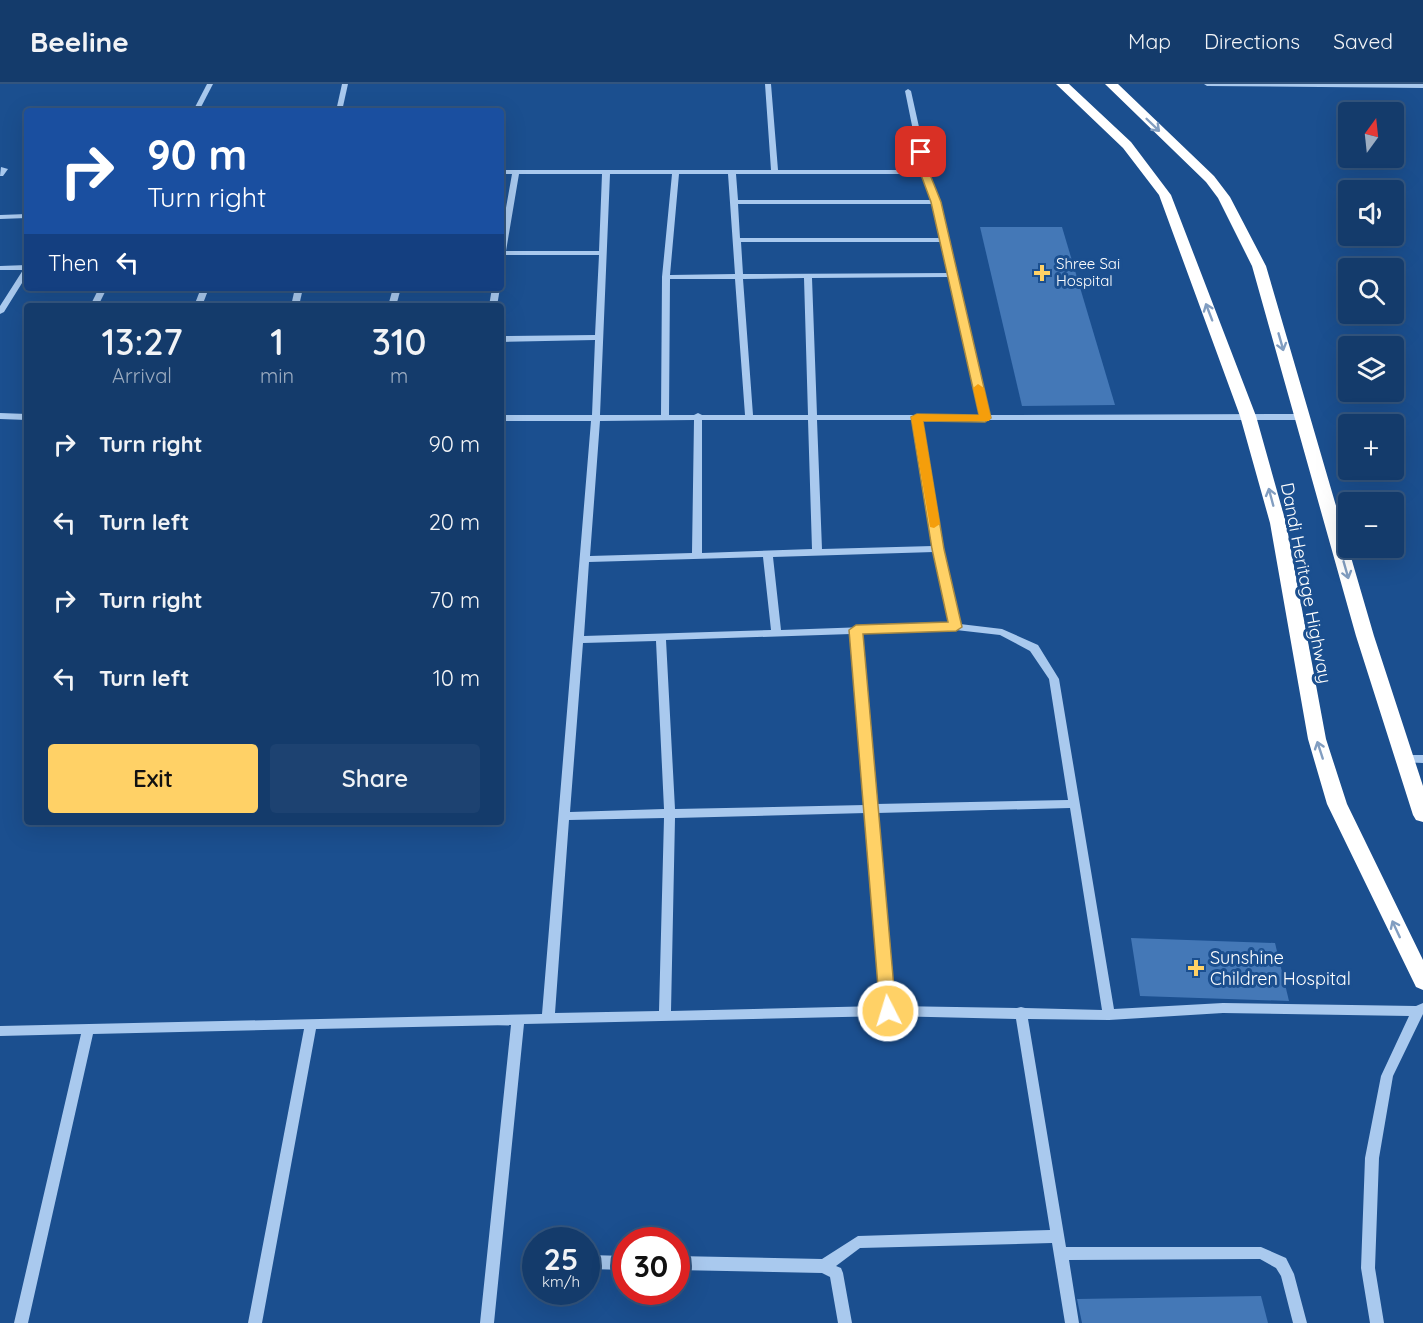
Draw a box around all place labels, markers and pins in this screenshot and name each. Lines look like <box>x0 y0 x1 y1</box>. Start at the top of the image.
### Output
pin <box>895 126 946 177</box>
place label: Shree Sai Hospital <box>1056 254 1120 290</box>
marker: Shree Sai Hospital <box>1033 264 1051 282</box>
place label: Sunshine Children Hospital <box>1210 946 1351 990</box>
marker: Sunshine Children Hospital <box>1187 959 1205 977</box>

